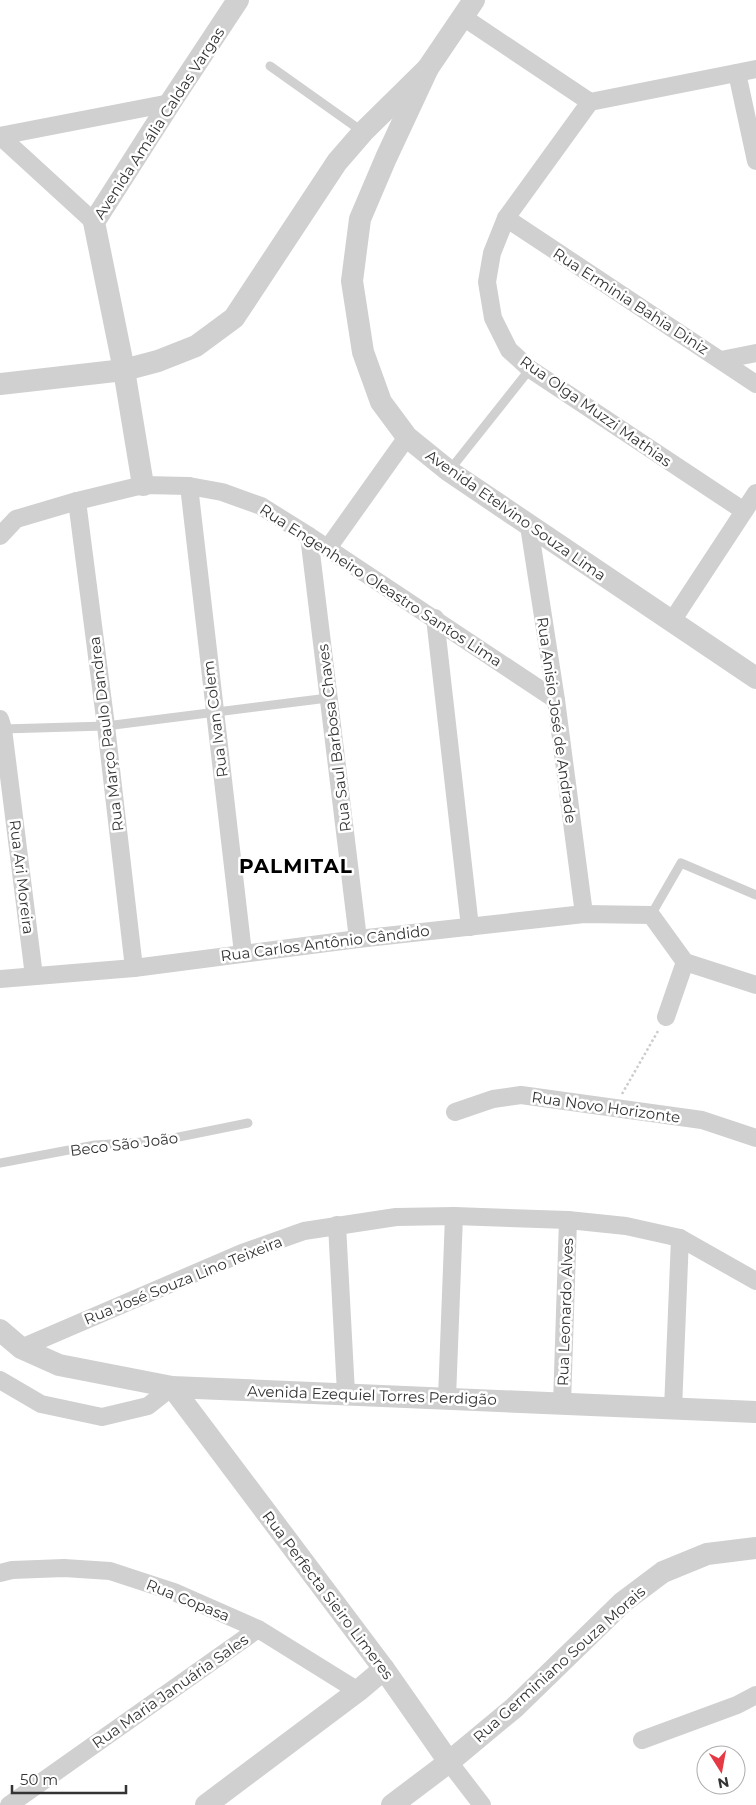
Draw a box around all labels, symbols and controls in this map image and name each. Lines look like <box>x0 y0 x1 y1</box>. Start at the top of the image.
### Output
street label: Avenida Amália Caldas Vargas <box>90 23 228 223</box>
street label: Rua Erminia Bahia Diniz <box>550 243 713 359</box>
street label: Rua Olga Muzzi Mathias <box>517 351 675 471</box>
street label: Avenida Etelvino Souza Lima <box>422 445 610 585</box>
street label: Rua Engenheiro Oleastro Santos Lima <box>256 499 506 671</box>
street label: Rua Anisio José de Andrade <box>533 616 581 824</box>
street label: Rua Março Paulo Dandrea <box>85 635 127 833</box>
street label: Rua Saul Barbosa Chaves <box>313 643 355 833</box>
street label: Rua Ivan Colem <box>198 659 232 779</box>
street label: Rua Ari Moreira <box>6 819 38 935</box>
district label: PALMITAL <box>239 854 353 878</box>
street label: Rua Carlos Antônio Cândido <box>219 921 431 965</box>
street label: Rua Novo Horizonte <box>531 1087 681 1127</box>
street label: Beco São João <box>69 1128 179 1160</box>
street label: Rua José Souza Lino Teixeira <box>81 1231 285 1329</box>
street label: Rua Leonardo Alves <box>553 1238 577 1386</box>
street label: Avenida Ezequiel Torres Perdigão <box>247 1381 497 1409</box>
street label: Rua Perfecta Sieiro Limeres <box>258 1507 398 1683</box>
street label: Rua Copasa <box>143 1575 233 1625</box>
street label: Rua Germiniano Souza Morais <box>469 1582 649 1746</box>
street label: Rua Maria Januária Sales <box>88 1630 252 1752</box>
north arrow <box>696 1745 746 1795</box>
scale bar <box>12 1762 126 1794</box>
text: 50 m <box>20 1770 58 1789</box>
text: N <box>716 1773 731 1793</box>

